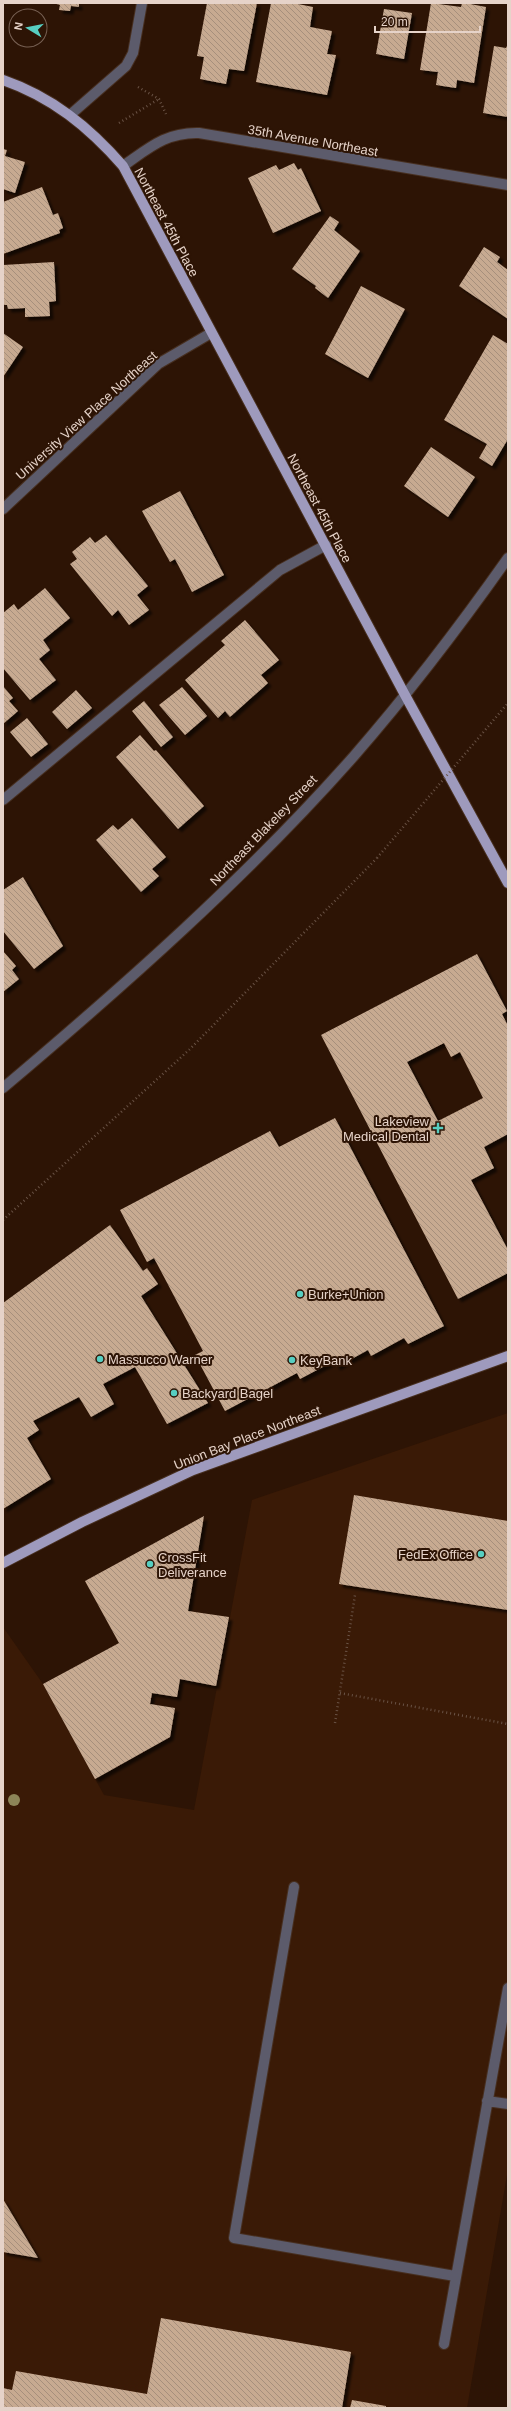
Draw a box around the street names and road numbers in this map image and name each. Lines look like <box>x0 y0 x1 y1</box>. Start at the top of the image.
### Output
street label: 35th Avenue Northeast <box>247 122 380 159</box>
street label: Northeast 45th Place <box>131 165 202 279</box>
street label: University View Place Northeast <box>13 348 160 483</box>
street label: Northeast 45th Place <box>284 451 355 565</box>
street label: Northeast Blakeley Street <box>207 772 320 889</box>
street label: Union Bay Place Northeast <box>172 1402 323 1472</box>

